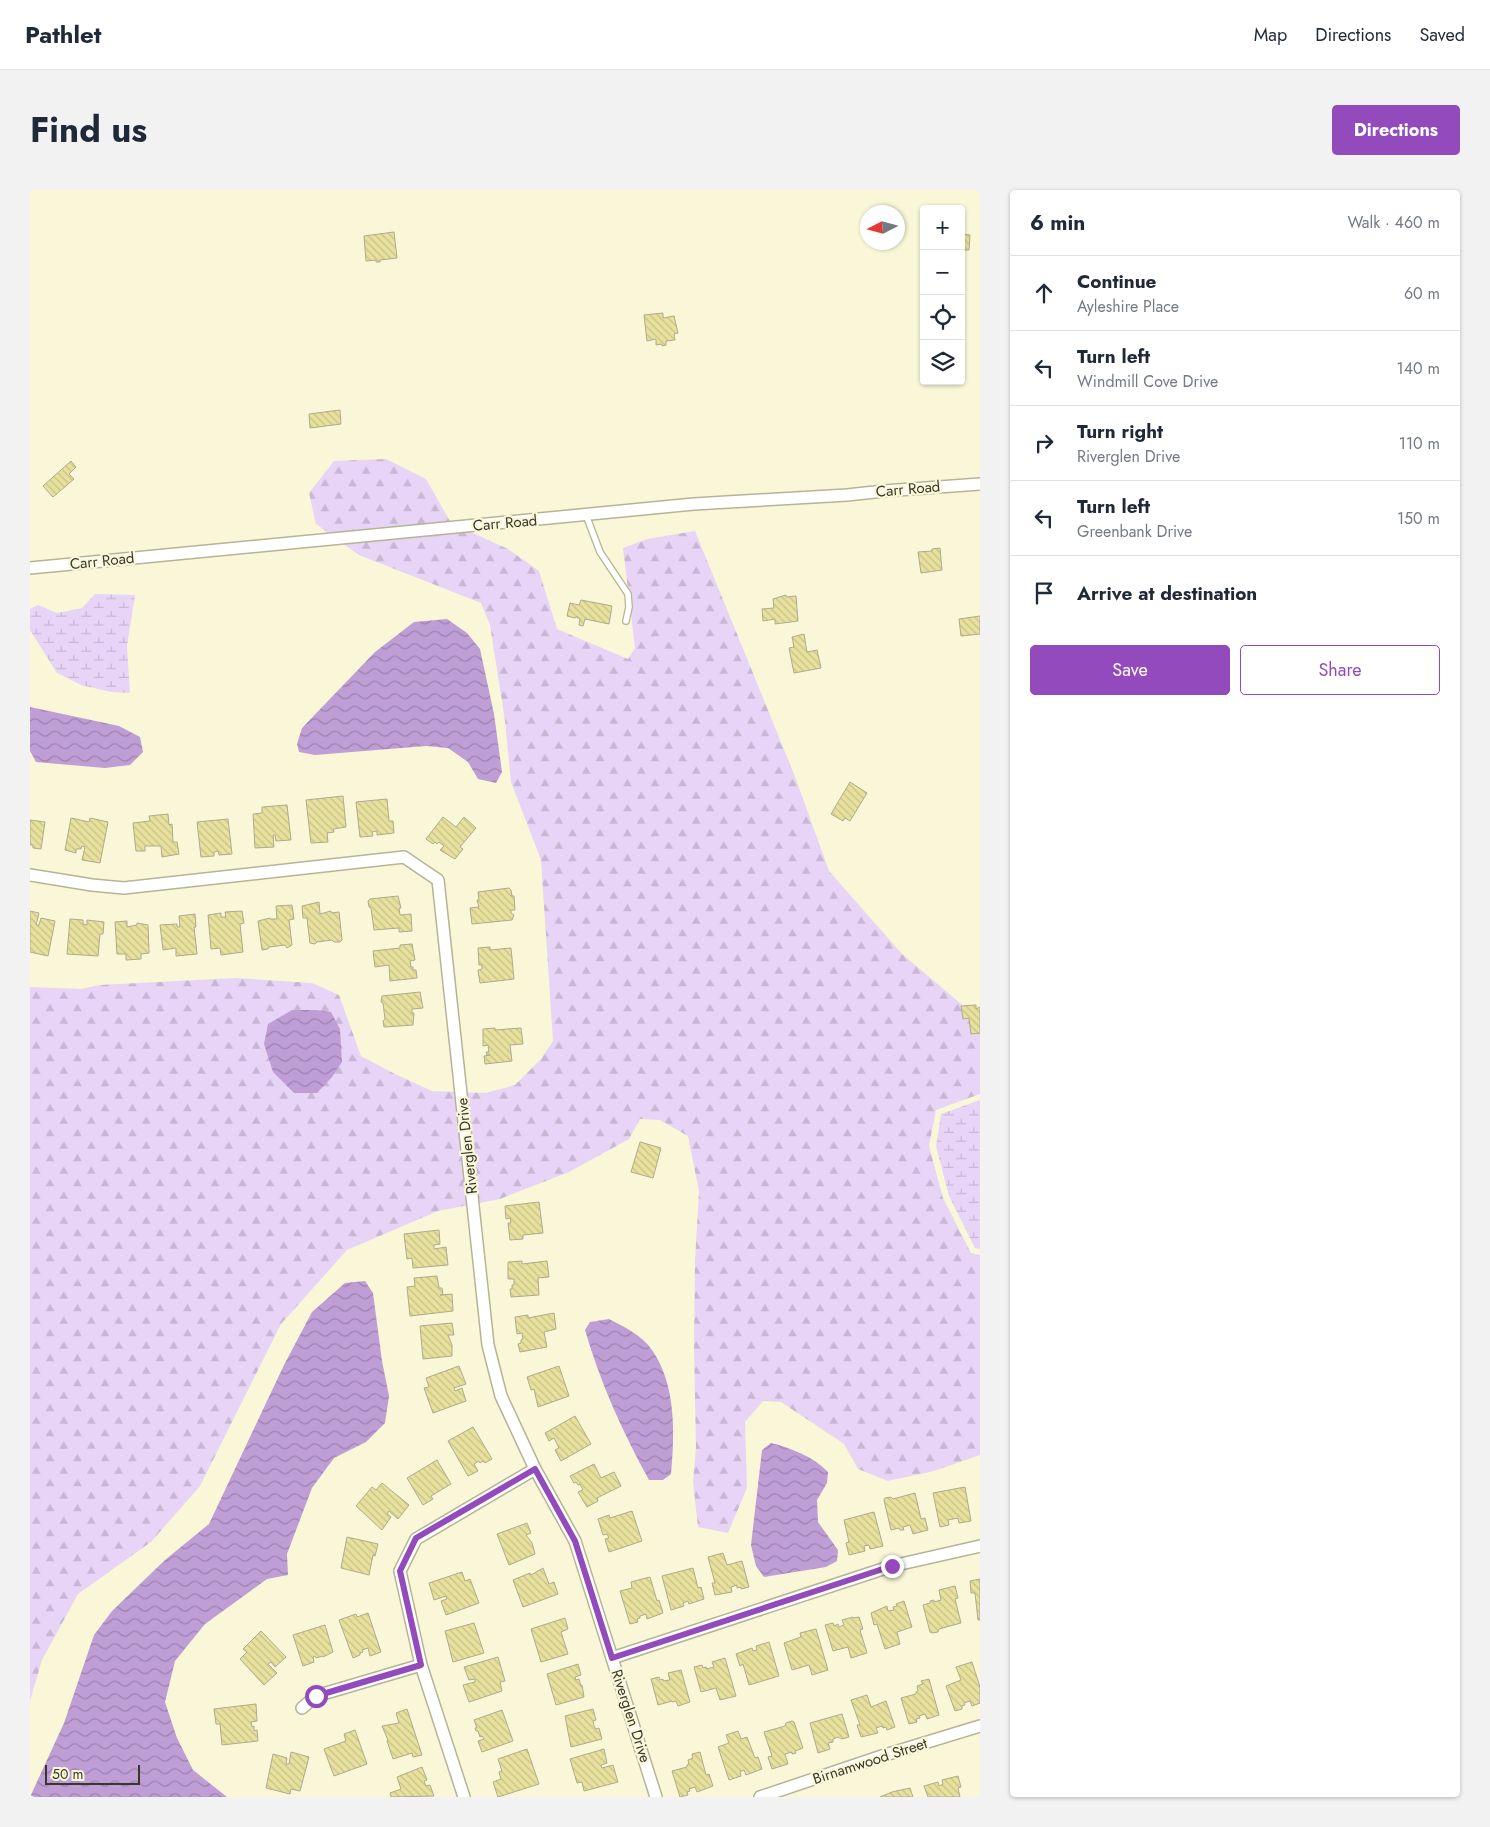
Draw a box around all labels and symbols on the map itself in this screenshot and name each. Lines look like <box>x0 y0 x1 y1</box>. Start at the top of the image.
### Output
north arrow <box>860 205 905 250</box>
street label: Carr Road <box>875 475 941 503</box>
street label: Carr Road <box>472 509 538 537</box>
street label: Carr Road <box>69 547 135 575</box>
street label: Riverglen Drive <box>451 1096 483 1195</box>
route end <box>881 1555 904 1578</box>
street label: Riverglen Drive <box>606 1667 656 1766</box>
route start <box>305 1685 328 1708</box>
street label: Birnamwood Street <box>810 1732 931 1790</box>
scale bar <box>45 1762 140 1785</box>

